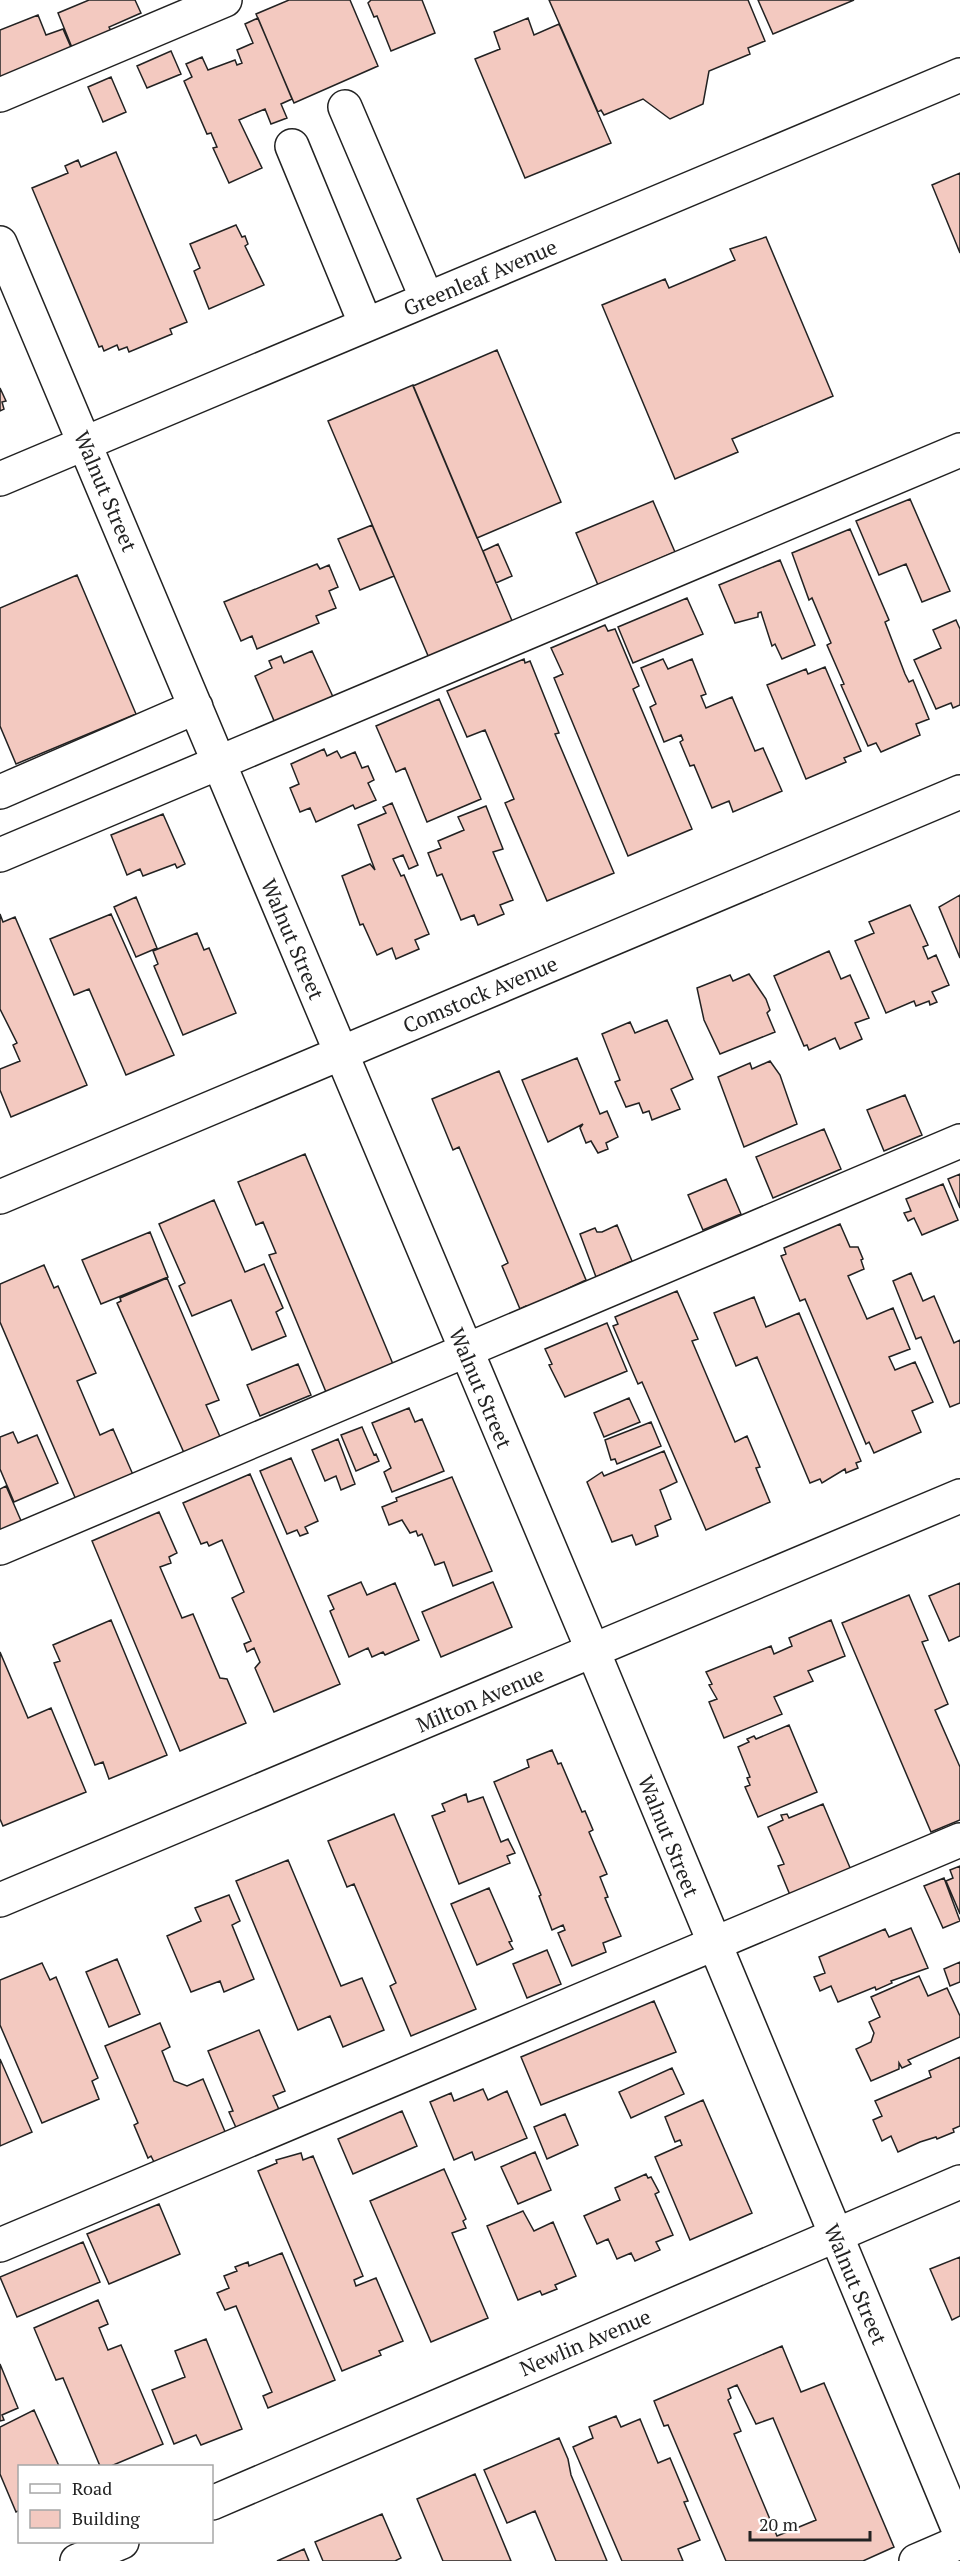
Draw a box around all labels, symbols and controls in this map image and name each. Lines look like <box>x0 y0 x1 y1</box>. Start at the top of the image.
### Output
street label: Greenleaf Avenue <box>399 232 561 322</box>
street label: Walnut Street <box>68 426 144 556</box>
street label: Walnut Street <box>255 874 331 1004</box>
street label: Comstock Avenue <box>398 949 562 1039</box>
street label: Walnut Street <box>443 1323 519 1453</box>
street label: Milton Avenue <box>412 1660 548 1738</box>
street label: Walnut Street <box>632 1771 706 1901</box>
street label: Walnut Street <box>818 2219 894 2349</box>
street label: Newlin Avenue <box>515 2302 655 2382</box>
legend <box>18 2465 213 2543</box>
text: Road <box>72 2476 112 2500</box>
scale bar <box>750 2504 870 2542</box>
text: Building <box>72 2506 140 2530</box>
text: 20 m <box>759 2512 799 2536</box>

